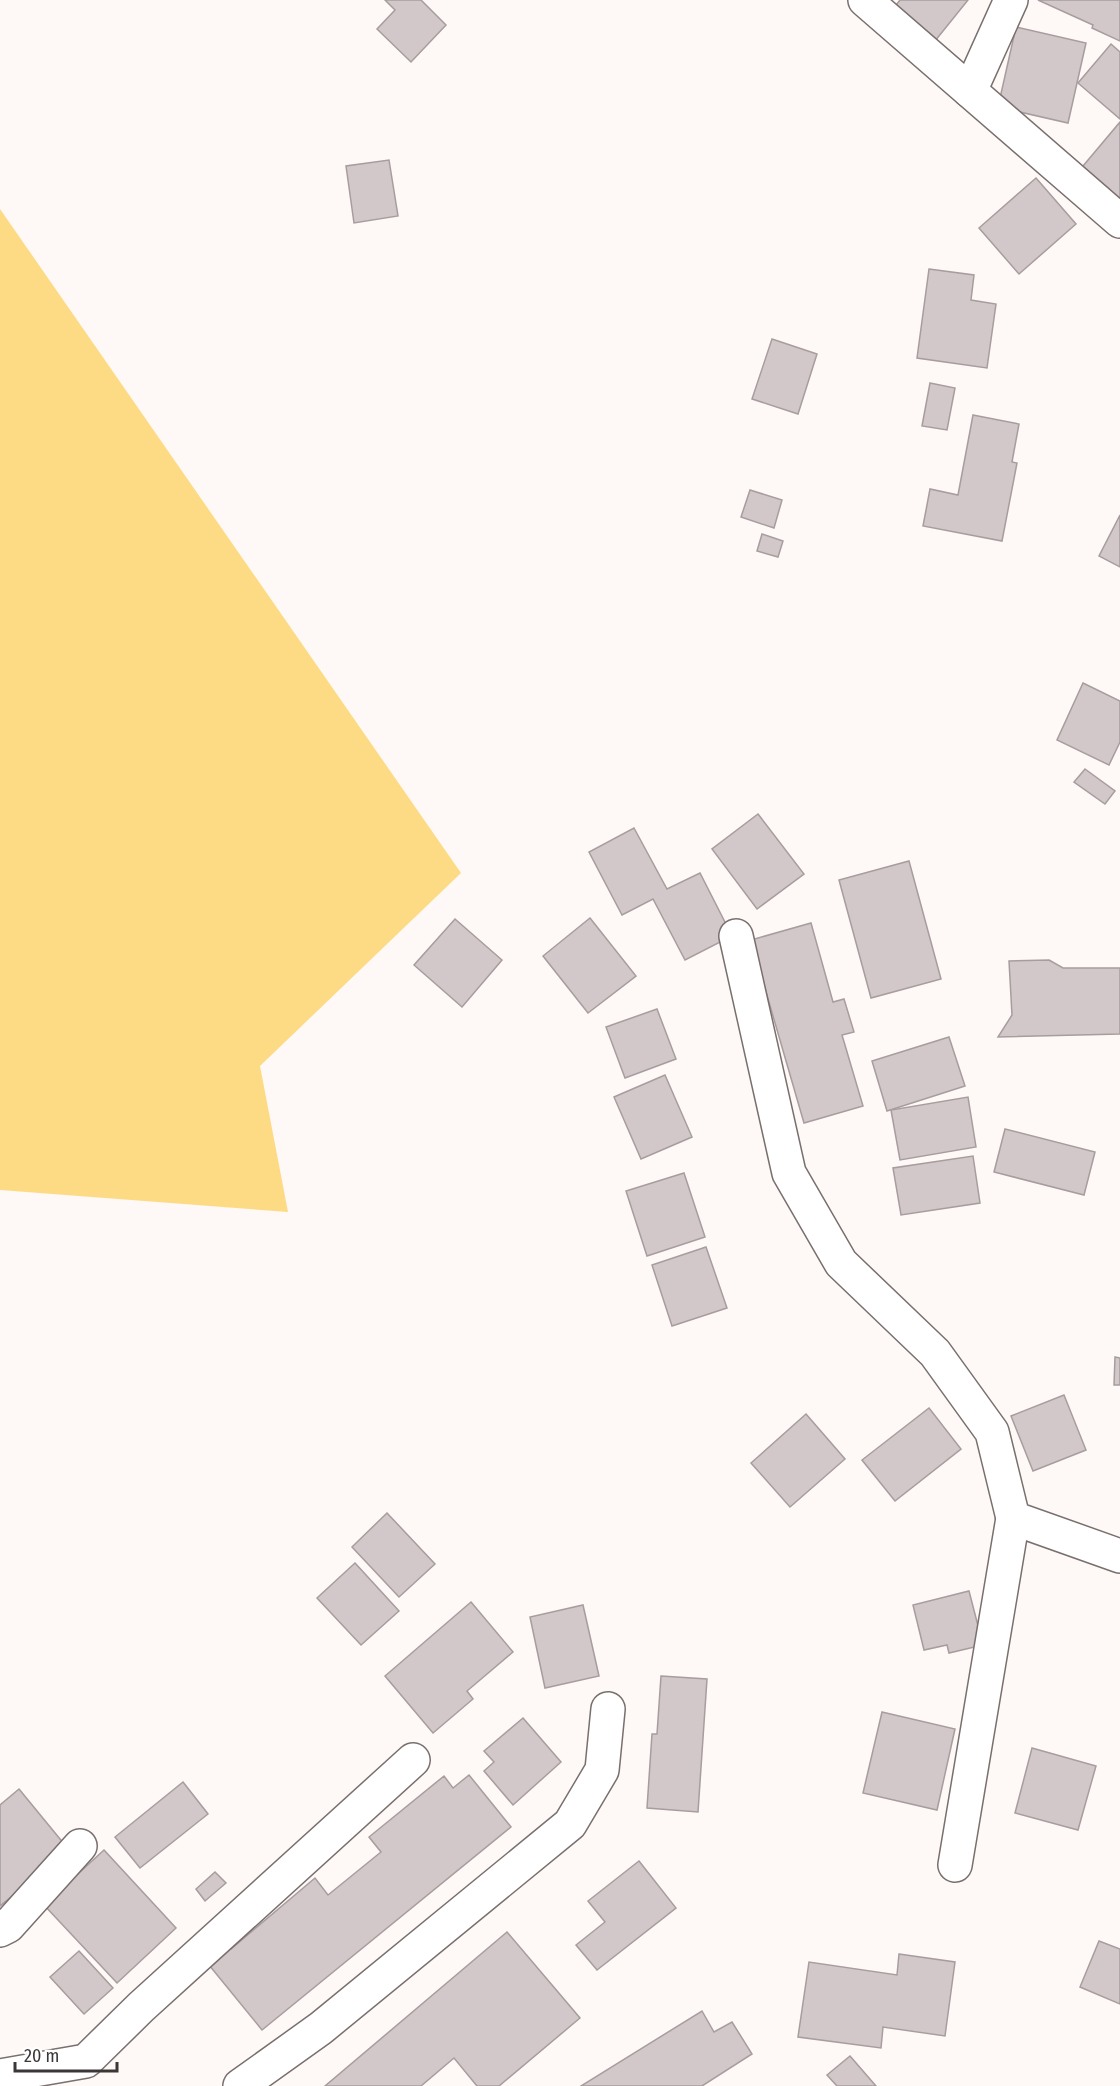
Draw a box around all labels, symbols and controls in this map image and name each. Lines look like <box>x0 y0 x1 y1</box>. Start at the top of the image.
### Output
scale bar <box>15 2035 117 2073</box>
text: 20 m <box>24 2045 59 2067</box>

